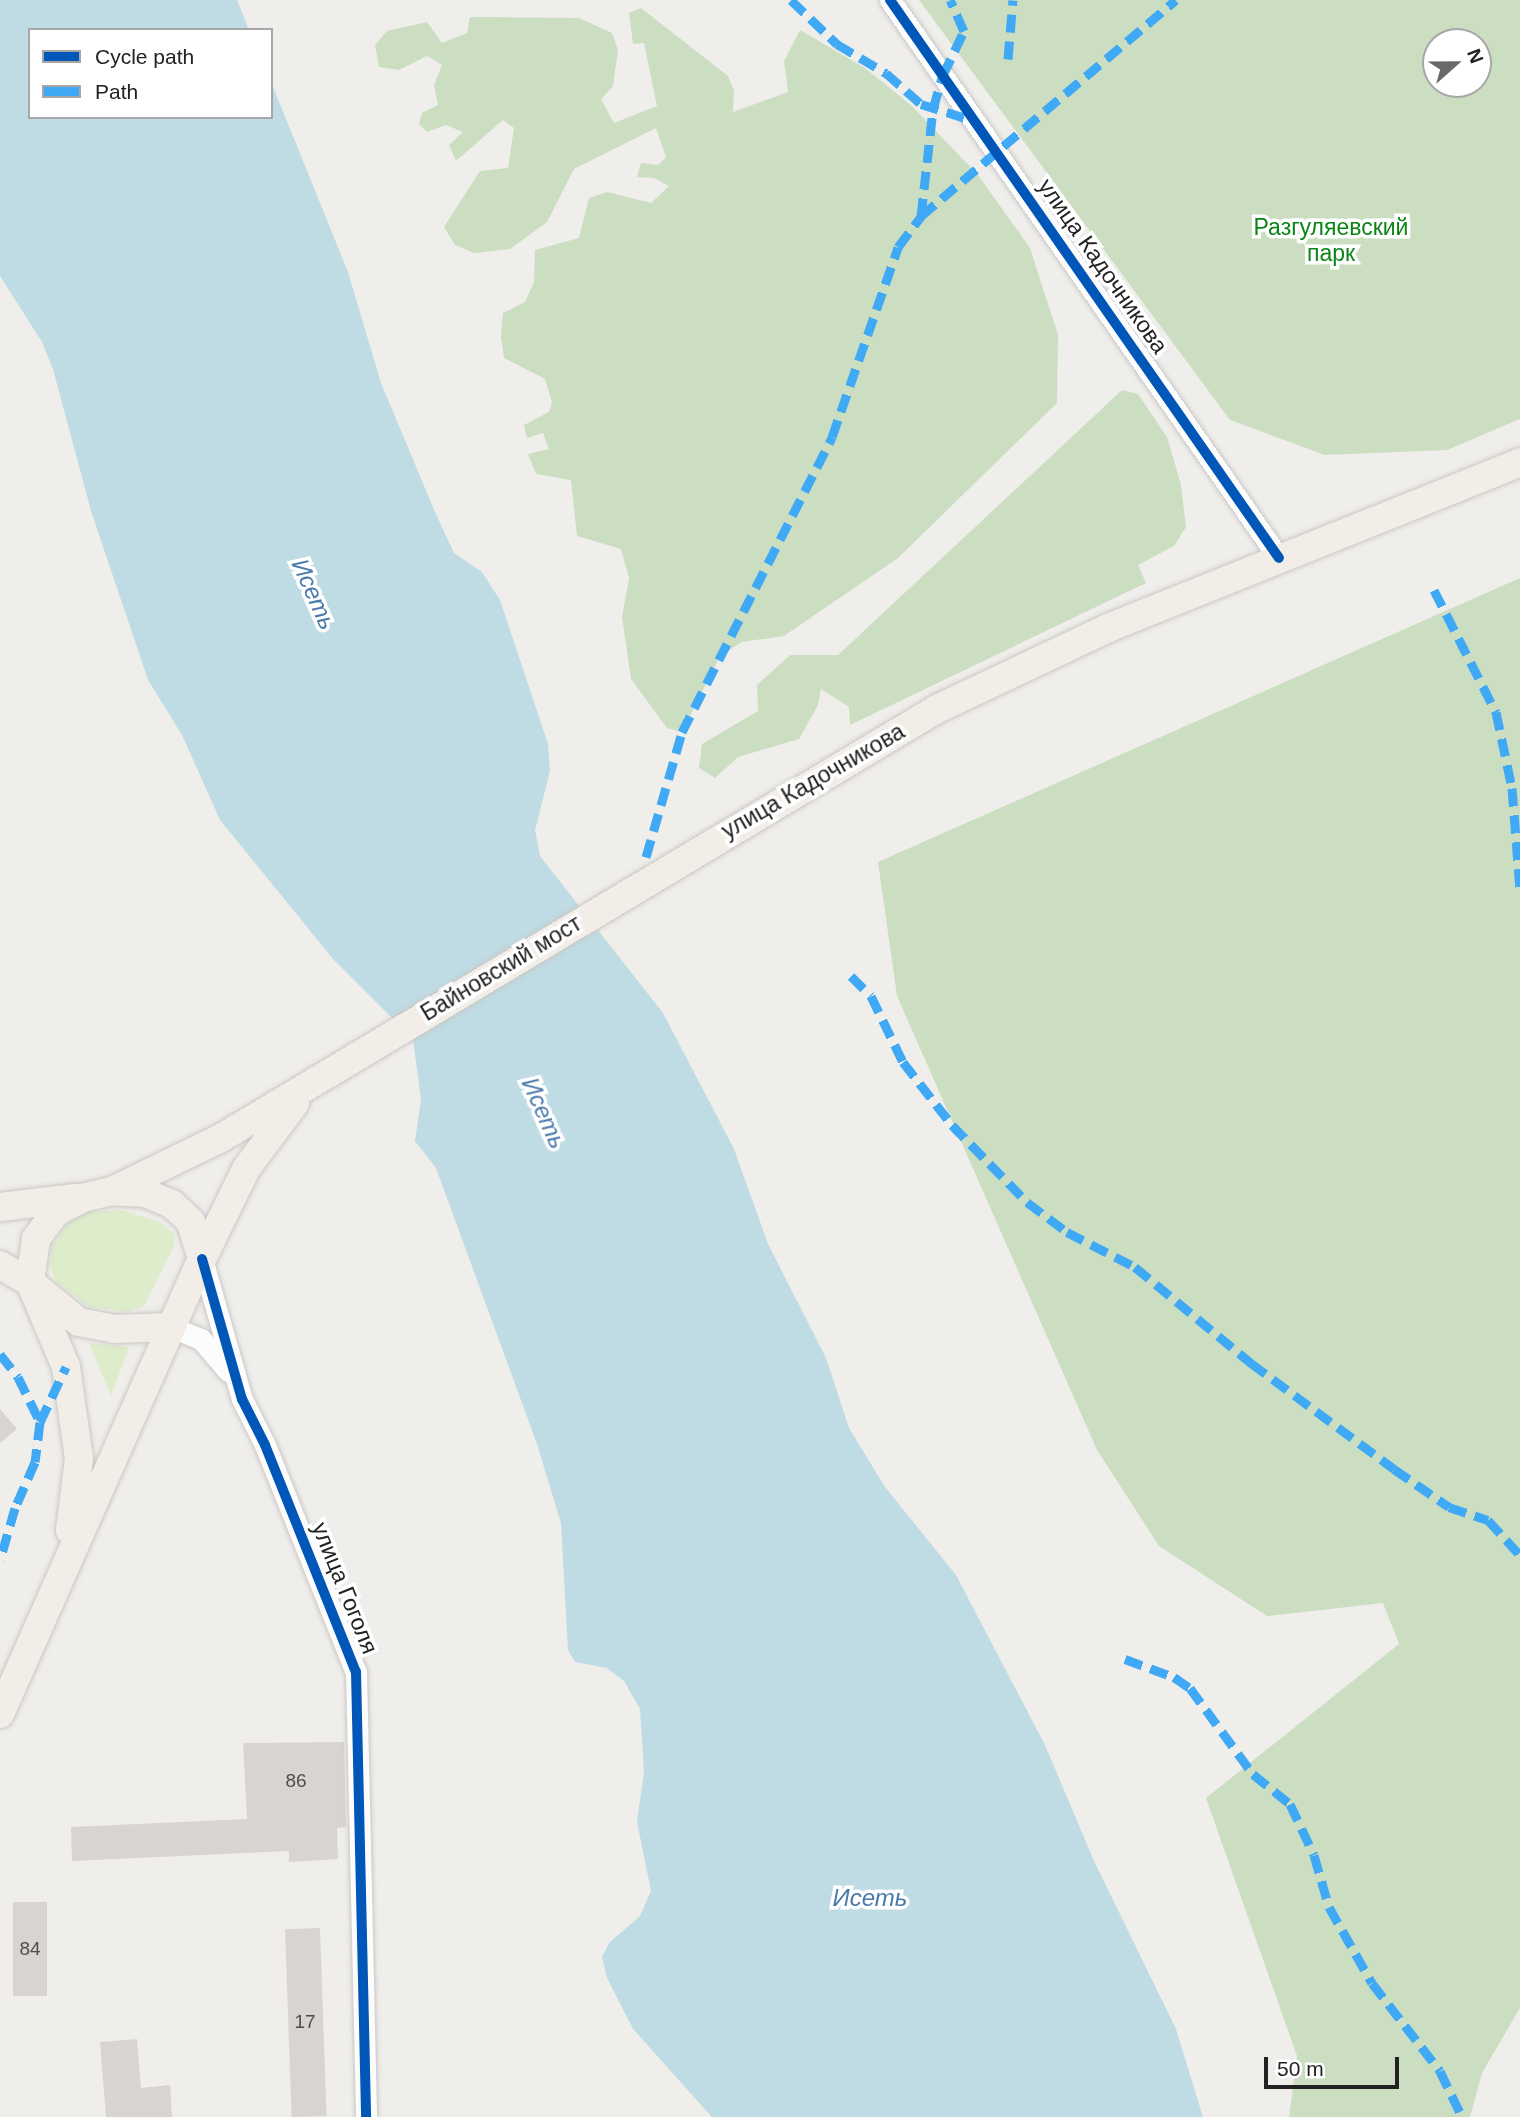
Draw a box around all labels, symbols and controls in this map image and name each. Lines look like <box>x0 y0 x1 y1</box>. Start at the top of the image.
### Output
legend <box>28 28 273 119</box>
north arrow <box>1422 28 1492 98</box>
text: Cycle path <box>95 45 194 68</box>
text: N <box>1463 46 1487 66</box>
text: Path <box>95 80 138 103</box>
street label: улица Кадочникова <box>1032 173 1174 359</box>
park label: Разгуляевский парк <box>1254 213 1408 267</box>
water label: Исеть <box>286 554 342 634</box>
street label: улица Кадочникова <box>717 717 909 845</box>
street label: Байновский мост <box>416 909 586 1027</box>
water label: Исеть <box>516 1073 572 1153</box>
street label: улица Гоголя <box>306 1518 384 1658</box>
house number: 86 <box>285 1770 307 1792</box>
water label: Исеть <box>833 1884 907 1912</box>
house number: 84 <box>19 1938 41 1960</box>
house number: 17 <box>294 2011 316 2033</box>
scale bar <box>1268 2044 1403 2088</box>
text: 50 m <box>1277 2057 1324 2080</box>

